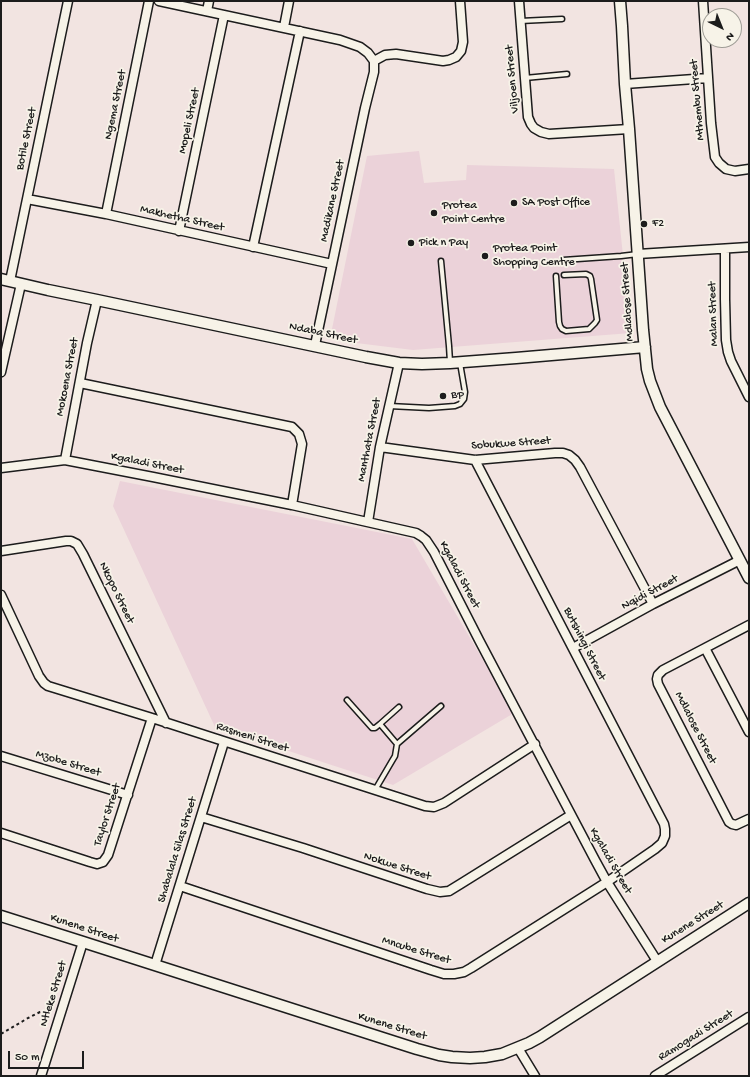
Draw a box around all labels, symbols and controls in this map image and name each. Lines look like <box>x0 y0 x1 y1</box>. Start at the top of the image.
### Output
north arrow <box>702 8 742 48</box>
text: N <box>723 29 736 43</box>
street label: Viljoen Street <box>503 44 523 114</box>
street label: Mthembu Street <box>687 59 709 141</box>
street label: Ngema Street <box>102 69 130 141</box>
street label: Mopeli Street <box>176 87 204 155</box>
street label: Botile Street <box>13 106 41 172</box>
street label: Madikane Street <box>317 159 349 243</box>
place label: SA Post Office <box>522 196 590 210</box>
marker: SA Post Office <box>509 198 519 208</box>
place label: Protea Point Centre <box>442 199 505 227</box>
street label: Makhetha Street <box>139 202 225 236</box>
marker: Protea Point Centre <box>429 208 439 218</box>
place label: F2 <box>652 217 664 231</box>
marker: F2 <box>639 219 649 229</box>
place label: Pick n Pay <box>419 236 468 250</box>
marker: Pick n Pay <box>406 238 416 248</box>
place label: Protea Point Shopping Centre <box>493 242 575 270</box>
marker: Protea Point Shopping Centre <box>480 251 490 261</box>
street label: Mdlalose Street <box>618 262 638 342</box>
street label: Malan Street <box>706 281 722 347</box>
street label: Ndaba Street <box>288 320 358 348</box>
street label: Mokoena Street <box>53 337 83 417</box>
place label: BP <box>451 389 464 403</box>
marker: BP <box>438 391 448 401</box>
street label: Manthata Street <box>355 397 385 483</box>
street label: Sobukwe Street <box>471 434 551 454</box>
street label: Kgaladi Street <box>109 450 185 478</box>
street label: Kgaladi Street <box>435 539 483 611</box>
street label: Nkopo Street <box>95 560 137 626</box>
street label: Nqidi Street <box>619 572 681 614</box>
street label: Butshingi Street <box>559 605 609 683</box>
street label: Mdlalose Street <box>671 690 719 766</box>
street label: Rasmeni Street <box>214 720 290 756</box>
street label: Mzobe Street <box>34 747 102 781</box>
street label: Taylor Street <box>91 782 125 848</box>
street label: Shabalala Silas Street <box>155 795 201 905</box>
street label: Kgaladi Street <box>585 825 635 897</box>
street label: Nokwe Street <box>362 849 432 885</box>
street label: Kunene Street <box>659 898 727 948</box>
street label: Kunene Street <box>48 911 120 947</box>
street label: Mncube Street <box>380 934 452 968</box>
street label: Ntleke Street <box>37 959 71 1029</box>
street label: Ramogadi Street <box>656 1007 736 1065</box>
street label: Kunene Street <box>356 1010 428 1044</box>
scale bar <box>10 1043 86 1069</box>
text: 50 m <box>15 1051 40 1065</box>

